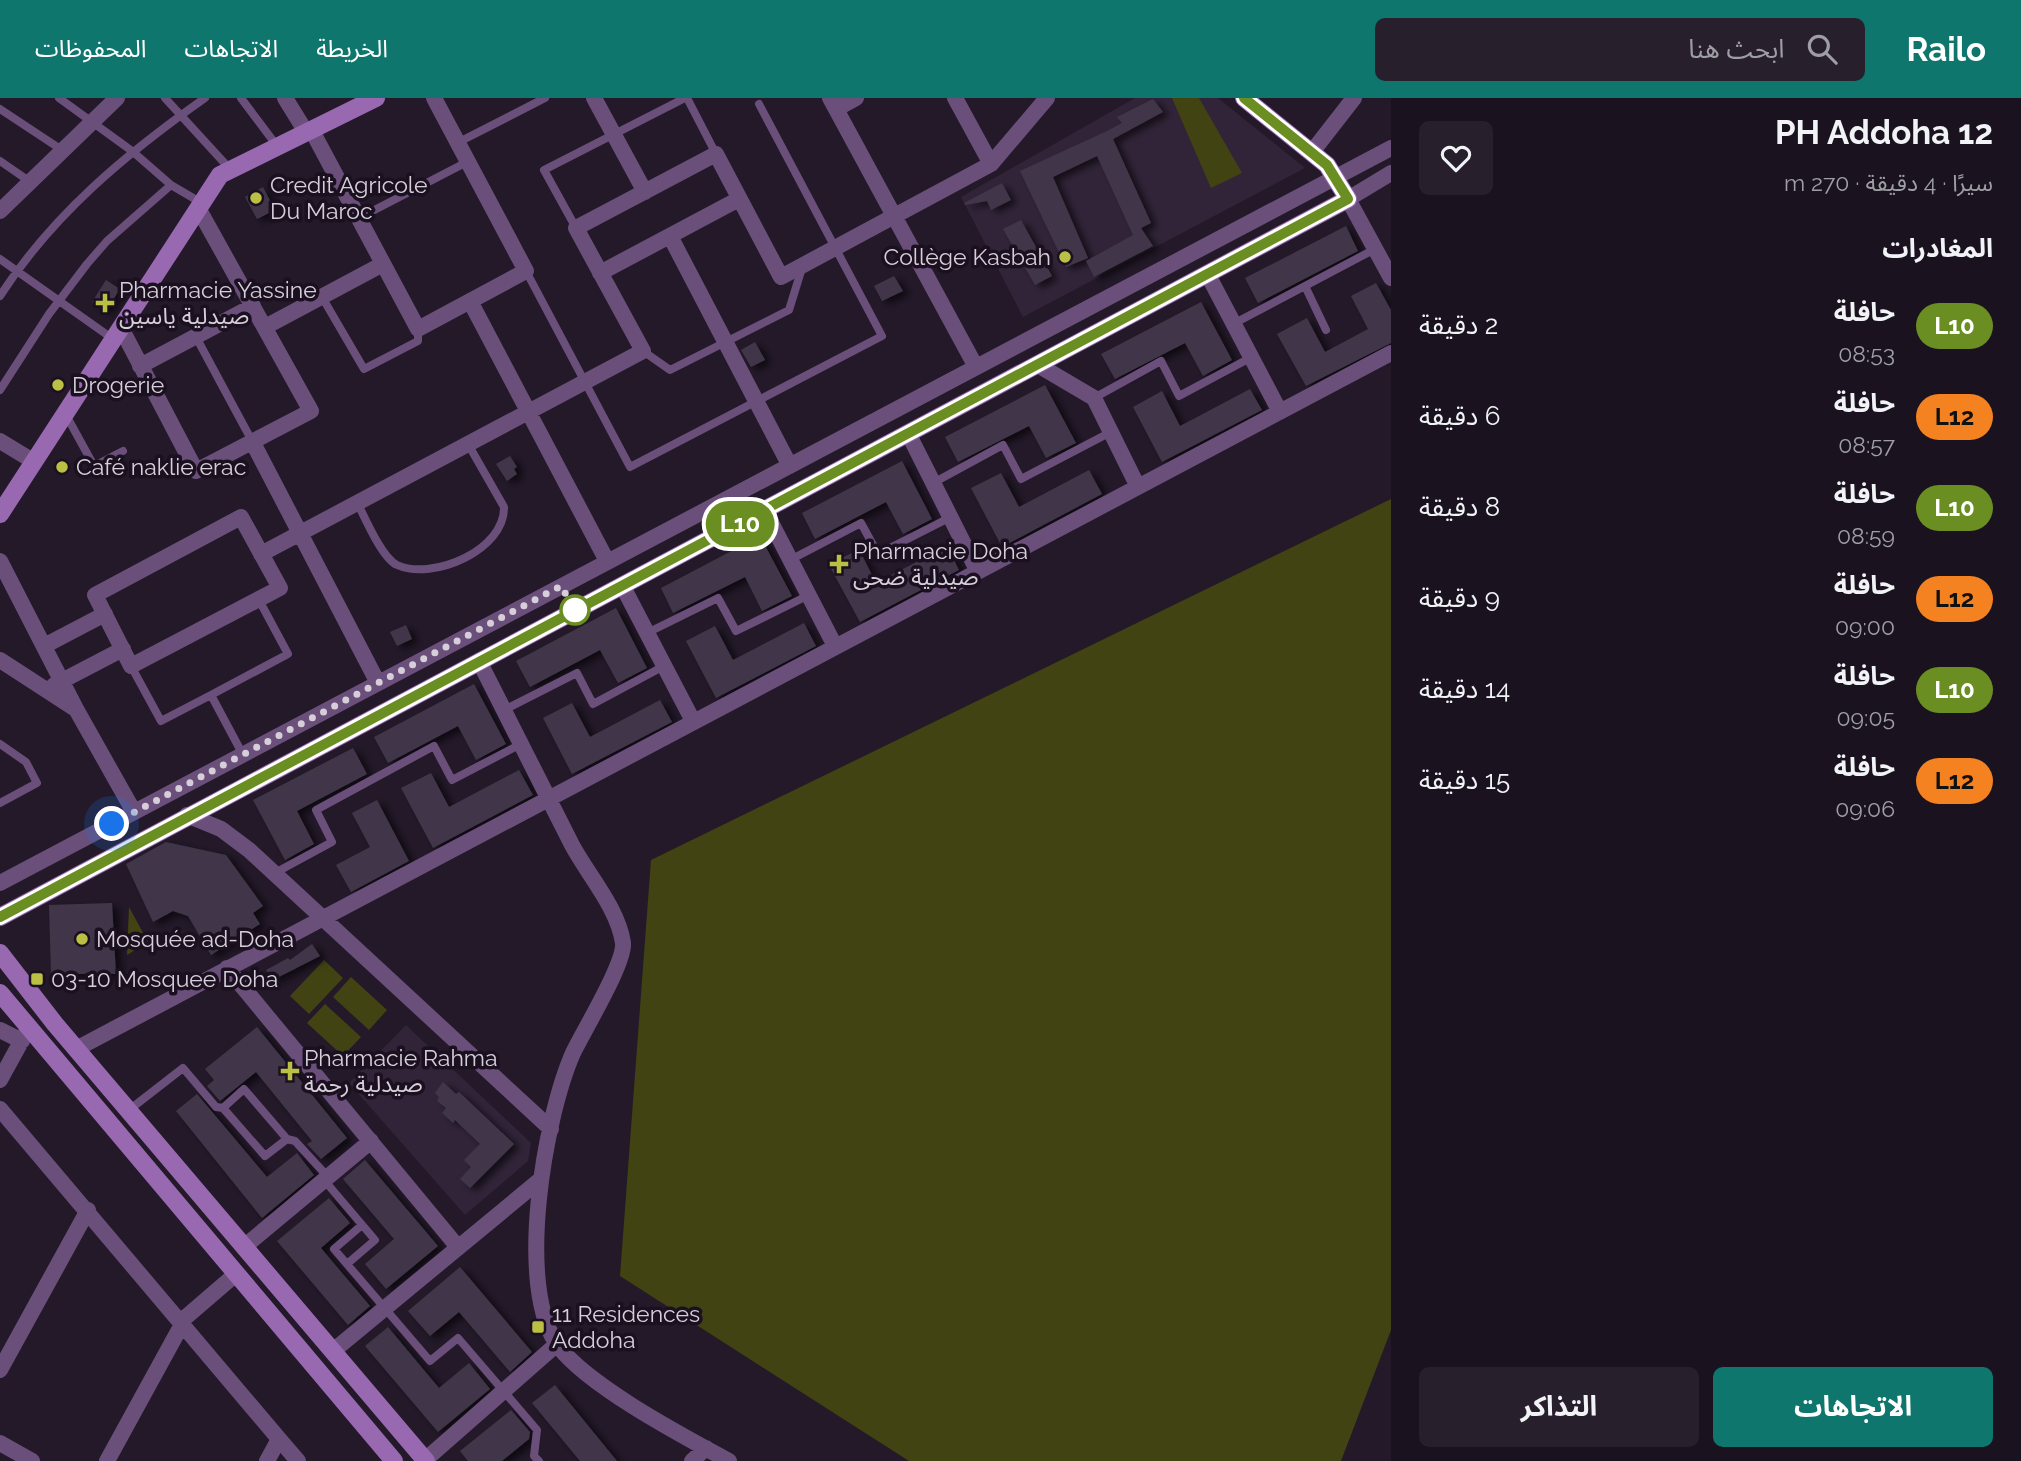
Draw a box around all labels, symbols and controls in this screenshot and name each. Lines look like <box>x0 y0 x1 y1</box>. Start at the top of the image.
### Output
search box <box>1375 18 1865 81</box>
icon: search <box>1803 30 1841 68</box>
text: Railo <box>1907 30 1986 69</box>
text: المحفوظات <box>35 34 146 63</box>
text: الاتجاهات <box>184 34 278 63</box>
text: الخريطة <box>316 34 388 63</box>
text: ابحث هنا <box>1688 34 1785 64</box>
text: 12 PH Addoha <box>1775 113 1993 152</box>
button: heart <box>1419 121 1493 195</box>
text: سيرًا · 4 دقيقة · 270 m <box>1784 169 1993 196</box>
place label: Credit Agricole Du Maroc <box>270 171 428 224</box>
marker: Credit Agricole Du Maroc <box>248 190 264 206</box>
text: المغادرات <box>1882 233 1993 263</box>
place label: Collège Kasbah <box>883 243 1051 270</box>
marker: Collège Kasbah <box>1057 249 1073 265</box>
place label: Pharmacie Yassine صيدلية ياسين <box>119 276 317 329</box>
marker: Pharmacie Yassine صيدلية ياسين <box>97 295 113 311</box>
text: حافلة <box>1834 297 1895 327</box>
text: 2 دقيقة <box>1419 310 1498 340</box>
text: L10 <box>1934 311 1975 340</box>
text: 08:53 <box>1838 340 1895 367</box>
place label: Drogerie <box>72 371 164 398</box>
marker: Drogerie <box>50 377 66 393</box>
text: حافلة <box>1834 388 1895 418</box>
text: 6 دقيقة <box>1419 401 1501 431</box>
text: L12 <box>1935 402 1974 431</box>
text: 08:57 <box>1838 431 1895 458</box>
place label: Café naklie erac <box>76 453 246 480</box>
marker: Café naklie erac <box>54 459 70 475</box>
text: حافلة <box>1834 479 1895 509</box>
text: 8 دقيقة <box>1419 492 1500 522</box>
text: L10 <box>1934 493 1975 522</box>
line badge: L10 <box>700 501 780 547</box>
text: L10 <box>720 509 760 538</box>
text: 08:59 <box>1837 522 1895 549</box>
place label: Pharmacie Doha صيدلية ضحى <box>853 537 1028 590</box>
marker: Pharmacie Doha صيدلية ضحى <box>831 556 847 572</box>
text: حافلة <box>1834 570 1895 600</box>
text: 9 دقيقة <box>1419 583 1500 613</box>
text: L12 <box>1935 584 1974 613</box>
unlabelled marker <box>560 595 590 625</box>
text: 09:00 <box>1835 613 1895 640</box>
text: حافلة <box>1834 661 1895 691</box>
text: 14 دقيقة <box>1419 674 1510 704</box>
text: L10 <box>1934 675 1975 704</box>
text: 09:05 <box>1837 704 1895 731</box>
text: حافلة <box>1834 752 1895 782</box>
text: 15 دقيقة <box>1419 765 1510 795</box>
text: L12 <box>1935 766 1974 795</box>
text: 09:06 <box>1835 795 1895 822</box>
your location <box>94 806 129 841</box>
place label: Mosquée ad-Doha <box>96 925 294 952</box>
marker: Mosquée ad-Doha <box>74 931 90 947</box>
place label: 03-10 Mosquee Doha <box>51 965 278 992</box>
marker: 03-10 Mosquee Doha <box>29 971 45 987</box>
place label: Pharmacie Rahma صيدلية رحمة <box>304 1044 497 1098</box>
marker: Pharmacie Rahma صيدلية رحمة <box>282 1063 298 1079</box>
place label: 11 Residences Addoha <box>552 1300 700 1353</box>
marker: 11 Residences Addoha <box>530 1319 546 1335</box>
button: التذاكر <box>1419 1367 1699 1447</box>
button: الاتجاهات <box>1713 1367 1993 1447</box>

